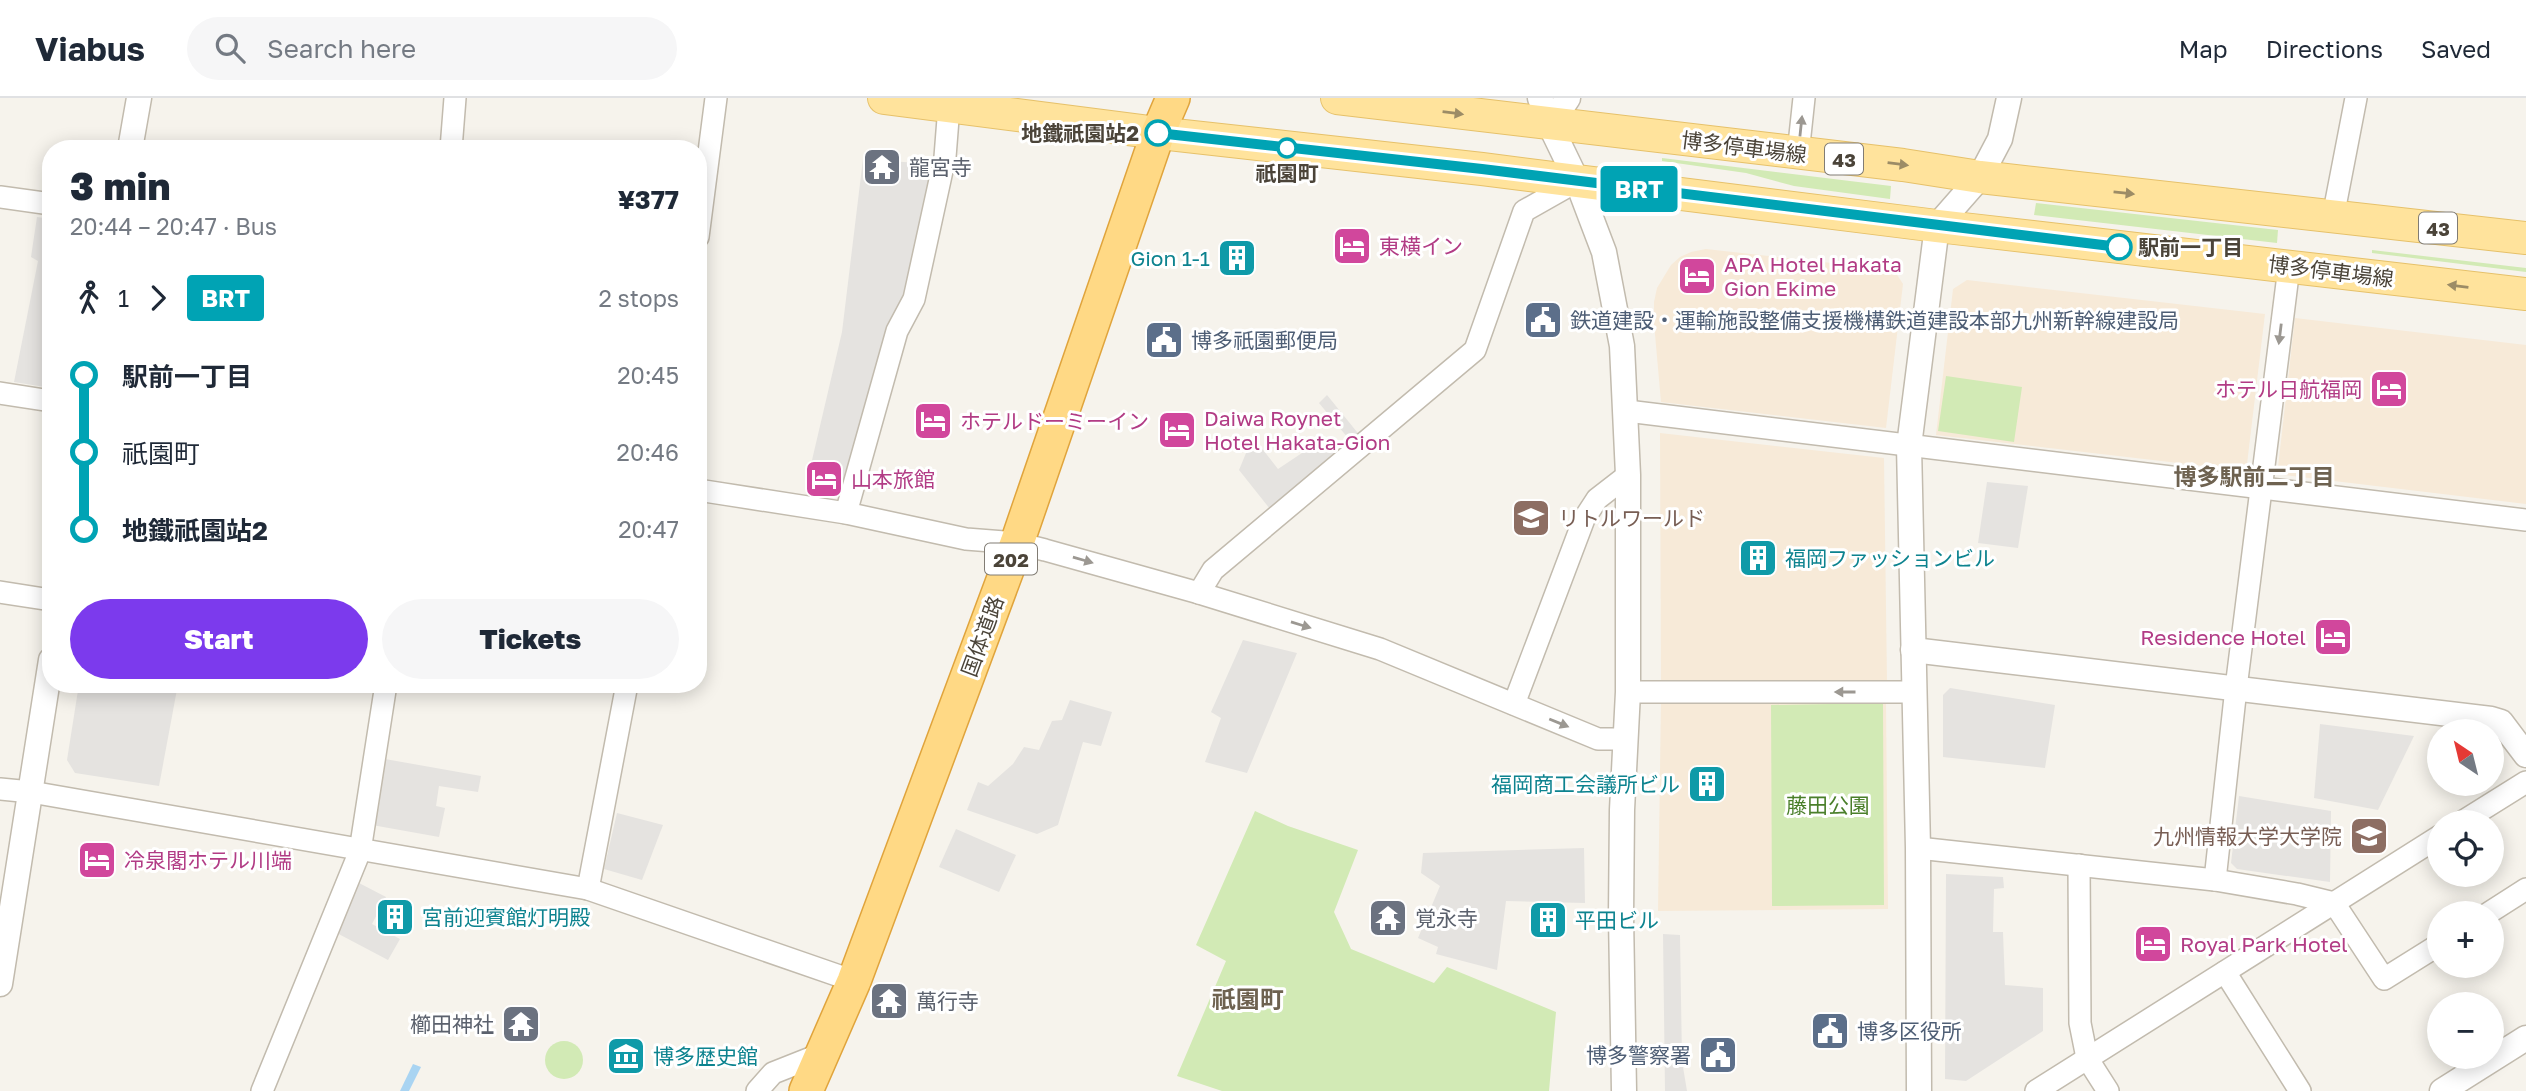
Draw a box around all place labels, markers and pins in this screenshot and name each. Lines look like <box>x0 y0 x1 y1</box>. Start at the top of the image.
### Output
place label: 地鐵祇園站2 <box>1021 120 1139 146</box>
marker: 地鐵祇園站2 <box>1145 120 1171 146</box>
marker: 祇園町 <box>1277 138 1297 158</box>
temple icon: 龍宮寺 <box>861 146 903 188</box>
place label: 龍宮寺 <box>909 154 972 180</box>
place label: 祇園町 <box>1256 160 1319 186</box>
hotel icon: 東横イン <box>1331 225 1373 267</box>
place label: 東横イン <box>1379 233 1463 259</box>
marker: 駅前一丁目 <box>2106 234 2132 260</box>
place label: 駅前一丁目 <box>2138 234 2243 260</box>
building icon: Gion 1-1 <box>1216 237 1258 279</box>
place label: Gion 1-1 <box>1130 245 1210 271</box>
place label: APA Hotel Hakata Gion Ekime <box>1724 251 1902 301</box>
hotel icon: APA Hotel Hakata Gion Ekime <box>1676 255 1718 297</box>
public building icon: 鉄道建設・運輸施設整備支援機構鉄道建設本部九州新幹線建設局 <box>1522 299 1564 341</box>
place label: 鉄道建設・運輸施設整備支援機構鉄道建設本部九州新幹線建設局 <box>1570 307 2179 333</box>
public building icon: 博多祇園郵便局 <box>1143 319 1185 361</box>
place label: 博多祇園郵便局 <box>1191 327 1338 353</box>
hotel icon: ホテル日航福岡 <box>2368 368 2410 410</box>
place label: ホテル日航福岡 <box>2215 376 2362 402</box>
hotel icon: ホテルドーミーイン <box>912 400 954 442</box>
place label: Daiwa Roynet Hotel Hakata-Gion <box>1204 405 1390 455</box>
place label: ホテルドーミーイン <box>960 408 1149 434</box>
hotel icon: Daiwa Roynet Hotel Hakata-Gion <box>1156 409 1198 451</box>
hotel icon: 山本旅館 <box>803 458 845 500</box>
place label: 山本旅館 <box>851 466 935 492</box>
school or university icon: リトルワールド <box>1510 497 1552 539</box>
place label: リトルワールド <box>1558 505 1705 531</box>
building icon: 福岡ファッションビル <box>1737 537 1779 579</box>
place label: 福岡ファッションビル <box>1785 545 1995 571</box>
hotel icon: Residence Hotel <box>2312 616 2354 658</box>
place label: Residence Hotel <box>2140 624 2306 650</box>
building icon: 福岡商工会議所ビル <box>1686 763 1728 805</box>
place label: 福岡商工会議所ビル <box>1491 771 1680 797</box>
school or university icon: 九州情報大学大学院 <box>2348 815 2390 857</box>
place label: 九州情報大学大学院 <box>2153 823 2342 849</box>
hotel icon: 冷泉閣ホテル川端 <box>76 839 118 881</box>
place label: 冷泉閣ホテル川端 <box>124 847 292 873</box>
building icon: 宮前迎賓館灯明殿 <box>374 896 416 938</box>
temple icon: 覚永寺 <box>1367 897 1409 939</box>
building icon: 平田ビル <box>1527 899 1569 941</box>
place label: 宮前迎賓館灯明殿 <box>422 904 590 930</box>
place label: 覚永寺 <box>1415 905 1478 931</box>
place label: 平田ビル <box>1575 907 1659 933</box>
hotel icon: Royal Park Hotel <box>2132 923 2174 965</box>
place label: Royal Park Hotel <box>2180 931 2348 957</box>
temple icon: 萬行寺 <box>868 980 910 1022</box>
place label: 萬行寺 <box>916 988 979 1014</box>
temple icon: 櫛田神社 <box>500 1003 542 1045</box>
public building icon: 博多区役所 <box>1809 1010 1851 1052</box>
place label: 櫛田神社 <box>410 1011 494 1037</box>
place label: 博多区役所 <box>1857 1018 1962 1044</box>
public building icon: 博多警察署 <box>1697 1034 1739 1076</box>
museum icon: 博多歴史館 <box>605 1035 647 1077</box>
place label: 博多警察署 <box>1586 1042 1691 1068</box>
place label: 博多歴史館 <box>653 1043 758 1069</box>

